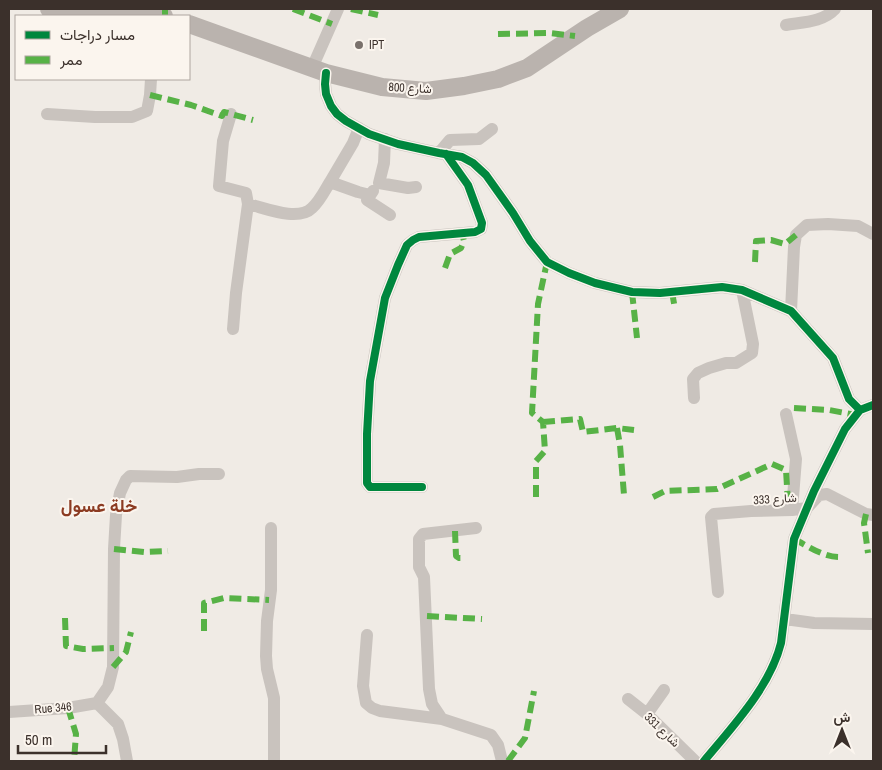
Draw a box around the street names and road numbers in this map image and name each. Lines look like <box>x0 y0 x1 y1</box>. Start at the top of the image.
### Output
street label: شارع 800 <box>388 79 432 98</box>
street label: شارع 333 <box>753 490 797 509</box>
street label: Rue 346 <box>34 698 72 718</box>
street label: شارع 331 <box>640 709 683 752</box>

